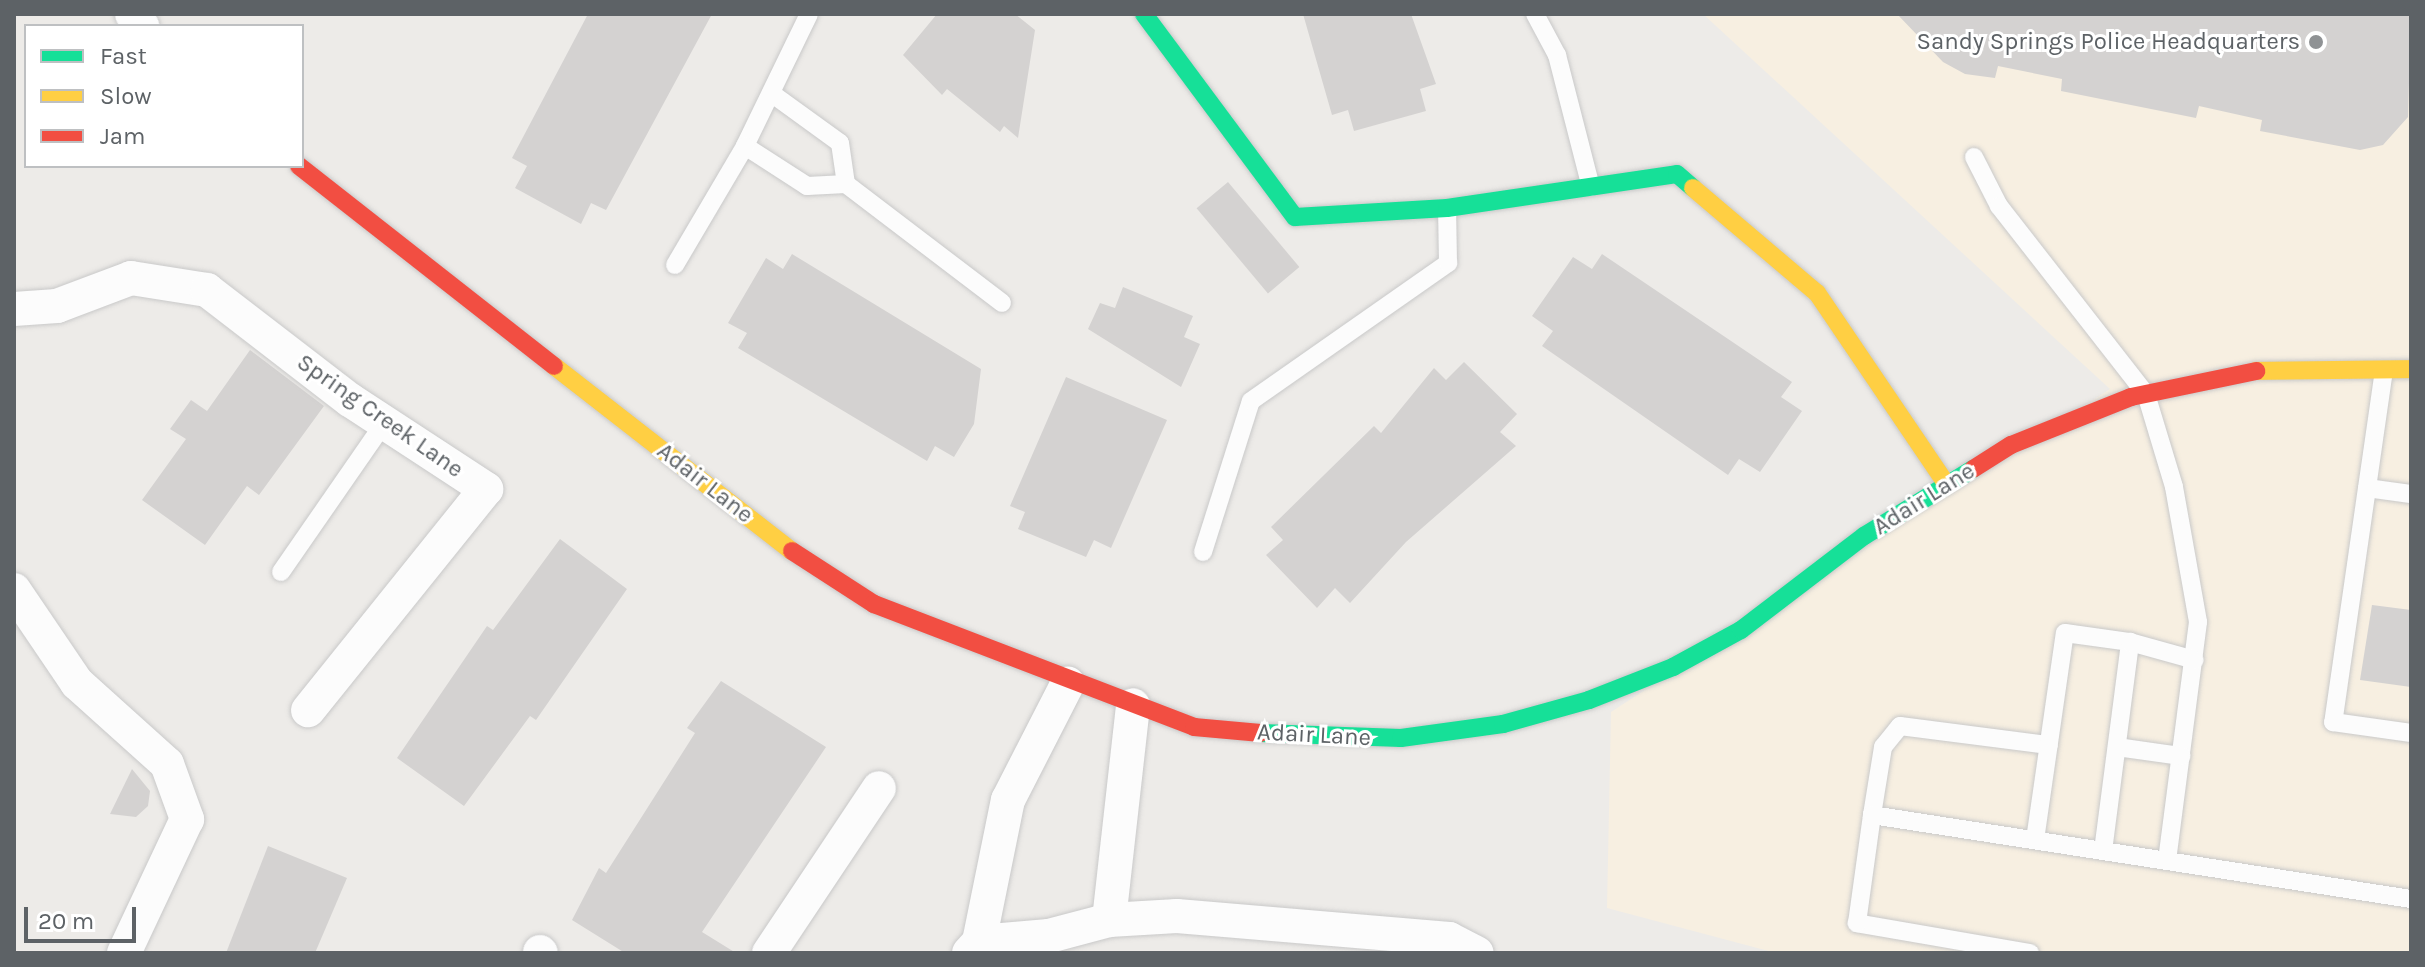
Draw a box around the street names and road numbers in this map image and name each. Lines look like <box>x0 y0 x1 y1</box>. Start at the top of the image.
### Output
street label: Spring Creek Lane <box>291 348 469 484</box>
street label: Adair Lane <box>651 437 759 529</box>
street label: Adair Lane <box>1868 457 1980 541</box>
street label: Adair Lane <box>1256 718 1372 752</box>

